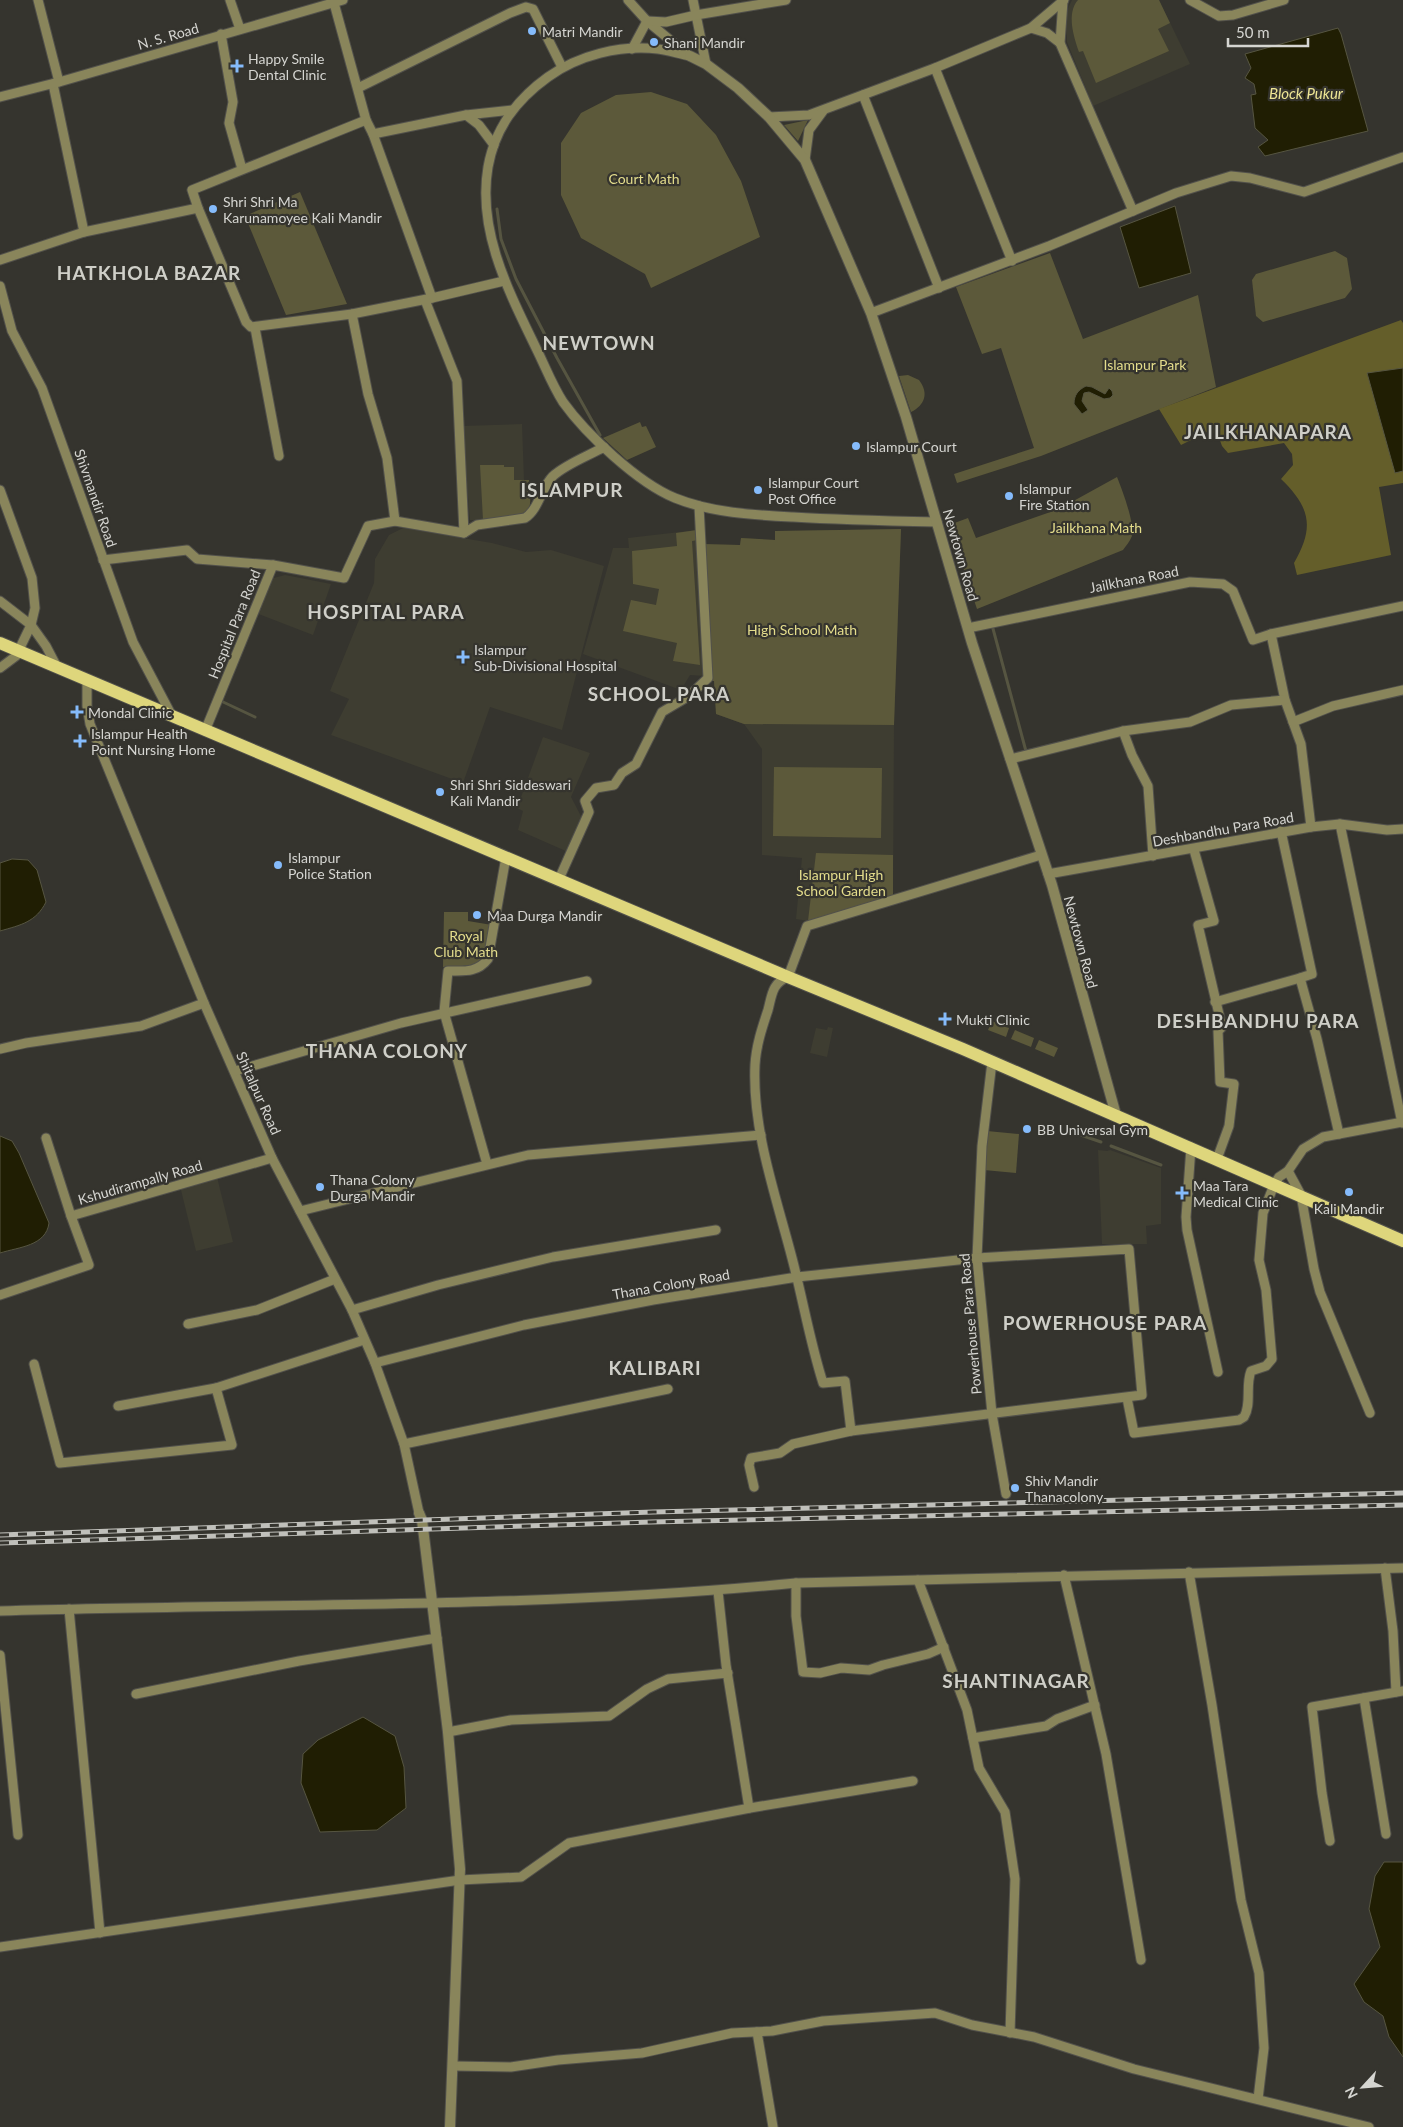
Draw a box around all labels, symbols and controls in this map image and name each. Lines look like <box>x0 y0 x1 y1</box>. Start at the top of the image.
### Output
scale bar <box>1228 15 1308 47</box>
street label: N. S. Road <box>135 19 201 53</box>
place label: Matri Mandir <box>542 23 623 40</box>
text: 50 m <box>1236 23 1270 41</box>
marker: Matri Mandir <box>526 25 538 37</box>
place label: Shani Mandir <box>664 34 745 51</box>
marker: Shani Mandir <box>648 36 660 48</box>
place label: Happy Smile Dental Clinic <box>248 50 327 83</box>
marker: Happy Smile Dental Clinic <box>230 59 244 73</box>
water label: Block Pukur <box>1269 84 1344 102</box>
park label: Court Math <box>608 170 680 187</box>
place label: Shri Shri Ma Karunamoyee Kali Mandir <box>223 193 382 226</box>
marker: Shri Shri Ma Karunamoyee Kali Mandir <box>207 203 219 215</box>
district label: HATKHOLA BAZAR <box>57 261 241 284</box>
district label: NEWTOWN <box>542 331 656 354</box>
park label: Islampur Park <box>1104 356 1187 373</box>
district label: JAILKHANAPARA <box>1184 420 1352 443</box>
place label: Islampur Court <box>866 438 957 455</box>
marker: Islampur Court <box>850 440 862 452</box>
street label: Shivmandir Road <box>71 447 121 549</box>
place label: Islampur Court Post Office <box>768 474 859 507</box>
district label: ISLAMPUR <box>520 478 624 501</box>
place label: Islampur Fire Station <box>1019 480 1090 513</box>
marker: Islampur Court Post Office <box>752 484 764 496</box>
marker: Islampur Fire Station <box>1003 490 1015 502</box>
street label: Newtown Road <box>940 507 982 603</box>
park label: Jailkhana Math <box>1050 519 1142 536</box>
street label: Jailkhana Road <box>1088 562 1180 596</box>
street label: Hospital Para Road <box>204 567 264 681</box>
district label: HOSPITAL PARA <box>307 600 465 623</box>
park label: High School Math <box>747 621 857 638</box>
place label: Islampur Sub-Divisional Hospital <box>474 641 617 674</box>
marker: Islampur Sub-Divisional Hospital <box>456 650 470 664</box>
district label: SCHOOL PARA <box>588 682 730 705</box>
place label: Mondal Clinic <box>88 704 172 721</box>
marker: Mondal Clinic <box>70 705 84 719</box>
place label: Islampur Health Point Nursing Home <box>91 725 216 758</box>
marker: Islampur Health Point Nursing Home <box>73 734 87 748</box>
place label: Shri Shri Siddeswari Kali Mandir <box>450 776 571 809</box>
marker: Shri Shri Siddeswari Kali Mandir <box>434 786 446 798</box>
street label: Deshbandhu Para Road <box>1151 808 1295 850</box>
place label: Islampur Police Station <box>288 849 372 882</box>
marker: Islampur Police Station <box>272 859 284 871</box>
park label: Islampur High School Garden <box>796 866 886 899</box>
street label: Newtown Road <box>1060 894 1102 990</box>
place label: Maa Durga Mandir <box>487 907 602 924</box>
marker: Maa Durga Mandir <box>471 909 483 921</box>
park label: Royal Club Math <box>434 927 498 960</box>
district label: DESHBANDHU PARA <box>1157 1009 1359 1032</box>
place label: Mukti Clinic <box>956 1011 1030 1028</box>
marker: Mukti Clinic <box>938 1012 952 1026</box>
district label: THANA COLONY <box>306 1039 468 1062</box>
street label: Shitalpur Road <box>233 1049 285 1137</box>
place label: BB Universal Gym <box>1037 1121 1148 1138</box>
marker: BB Universal Gym <box>1021 1123 1033 1135</box>
street label: Kshudirampally Road <box>76 1156 204 1208</box>
place label: Thana Colony Durga Mandir <box>330 1171 415 1204</box>
place label: Maa Tara Medical Clinic <box>1193 1177 1279 1210</box>
marker: Thana Colony Durga Mandir <box>314 1181 326 1193</box>
marker: Maa Tara Medical Clinic <box>1175 1186 1189 1200</box>
marker: Kali Mandir <box>1343 1186 1355 1198</box>
place label: Kali Mandir <box>1314 1200 1384 1217</box>
street label: Powerhouse Para Road <box>955 1253 985 1395</box>
street label: Thana Colony Road <box>611 1265 731 1303</box>
district label: POWERHOUSE PARA <box>1003 1311 1207 1334</box>
district label: KALIBARI <box>608 1356 702 1379</box>
place label: Shiv Mandir Thanacolony <box>1025 1472 1104 1505</box>
marker: Shiv Mandir Thanacolony <box>1009 1482 1021 1494</box>
district label: SHANTINAGAR <box>942 1669 1090 1692</box>
north arrow <box>1338 2062 1388 2112</box>
text: N <box>1341 2084 1361 2101</box>

